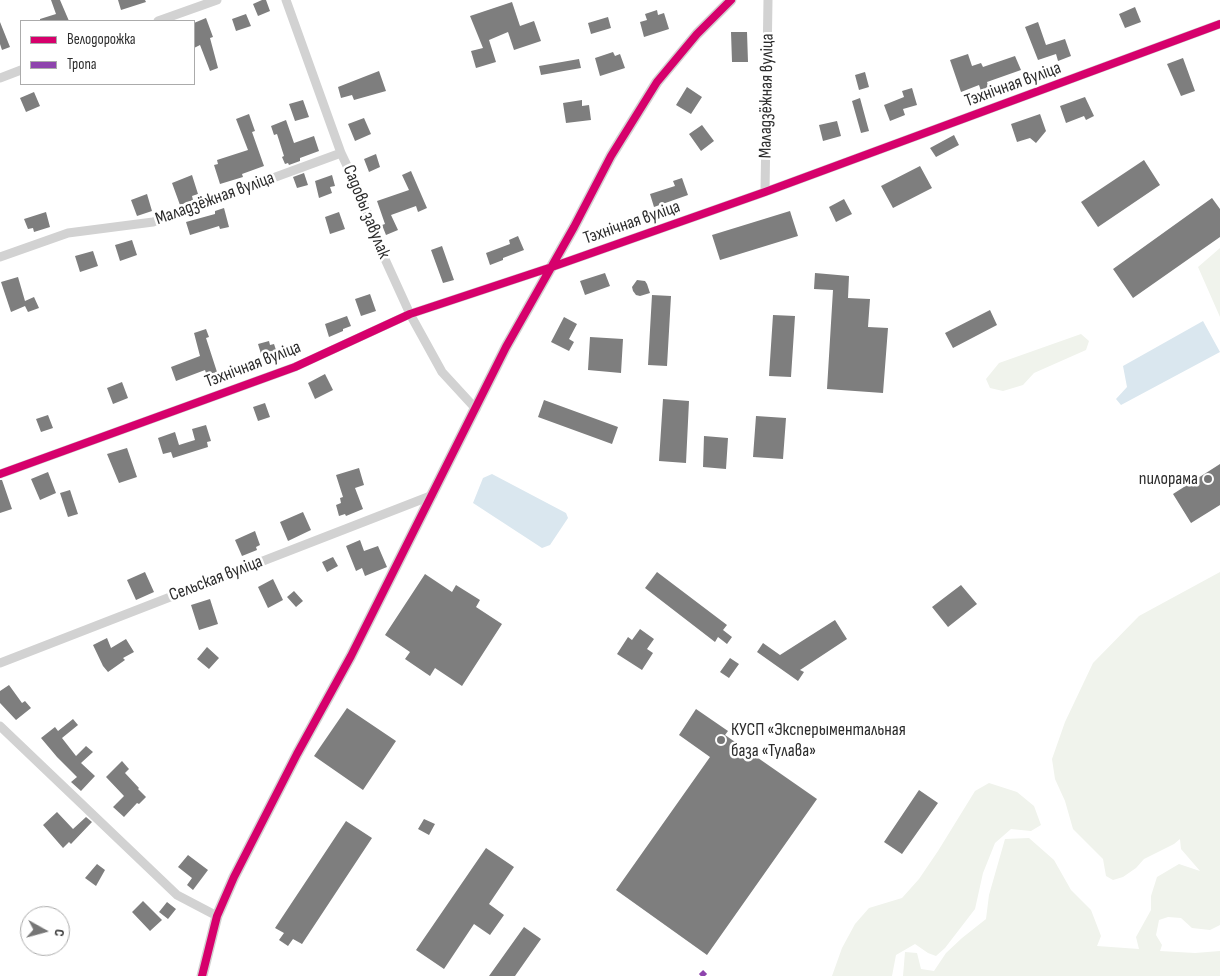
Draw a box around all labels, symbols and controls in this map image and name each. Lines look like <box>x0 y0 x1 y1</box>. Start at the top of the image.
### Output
legend <box>20 20 195 85</box>
text: Велодорожка <box>67 30 136 49</box>
street label: Маладзёжная вуліца <box>755 33 779 159</box>
text: Тропа <box>67 55 97 74</box>
street label: Тэхнічная вуліца <box>962 58 1064 112</box>
street label: Садовы завулак <box>337 162 395 262</box>
street label: Маладзёжная вуліца <box>153 167 277 231</box>
street label: Тэхнічная вуліца <box>581 196 683 250</box>
street label: Тэхнічная вуліца <box>202 337 304 393</box>
place label: пилорама <box>1139 468 1198 490</box>
marker: пилорама <box>1202 473 1214 485</box>
street label: Сельская вуліца <box>166 551 266 607</box>
place label: КУСП «Эксперыментальная база «Тулава» <box>731 719 906 762</box>
marker: КУСП «Эксперыментальная база «Тулава» <box>715 734 727 746</box>
north arrow <box>20 906 70 956</box>
text: С <box>51 928 68 937</box>

